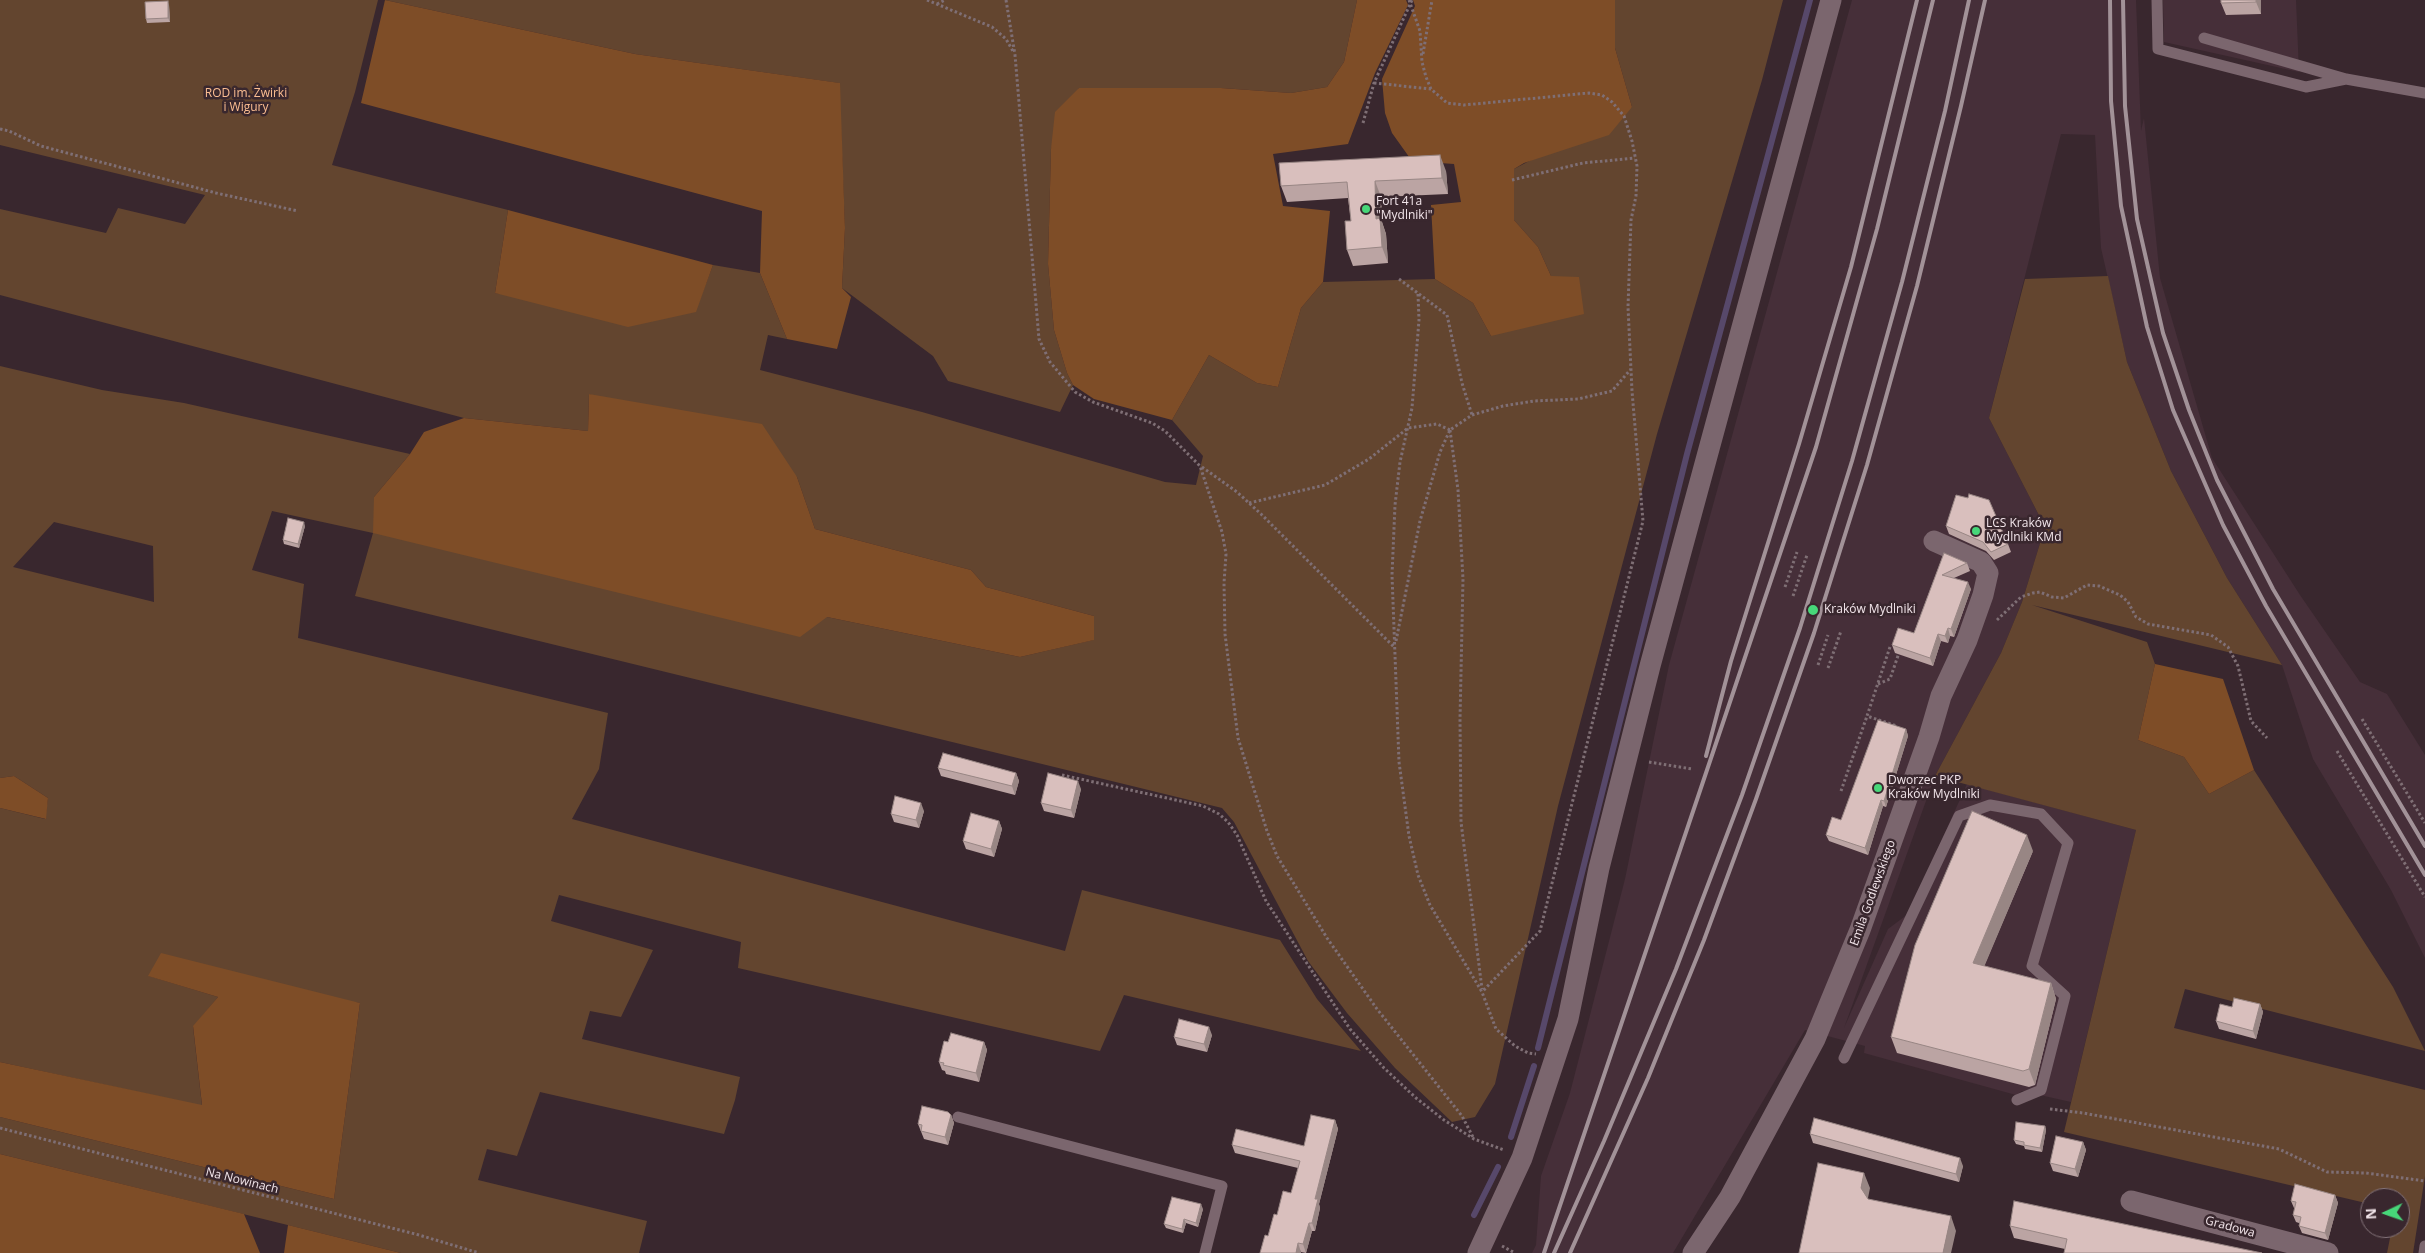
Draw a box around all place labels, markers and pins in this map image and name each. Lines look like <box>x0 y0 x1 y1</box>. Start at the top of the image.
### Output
place label: Fort 41a "Mydlniki" <box>1376 195 1432 223</box>
marker: Fort 41a "Mydlniki" <box>1360 203 1372 215</box>
place label: LCS Kraków Mydlniki KMd <box>1986 517 2061 545</box>
marker: LCS Kraków Mydlniki KMd <box>1970 525 1982 537</box>
marker: Kraków Mydlniki <box>1806 603 1820 617</box>
place label: Kraków Mydlniki <box>1824 603 1916 617</box>
place label: Dworzec PKP Kraków Mydlniki <box>1888 774 1980 802</box>
marker: Dworzec PKP Kraków Mydlniki <box>1872 782 1884 794</box>

